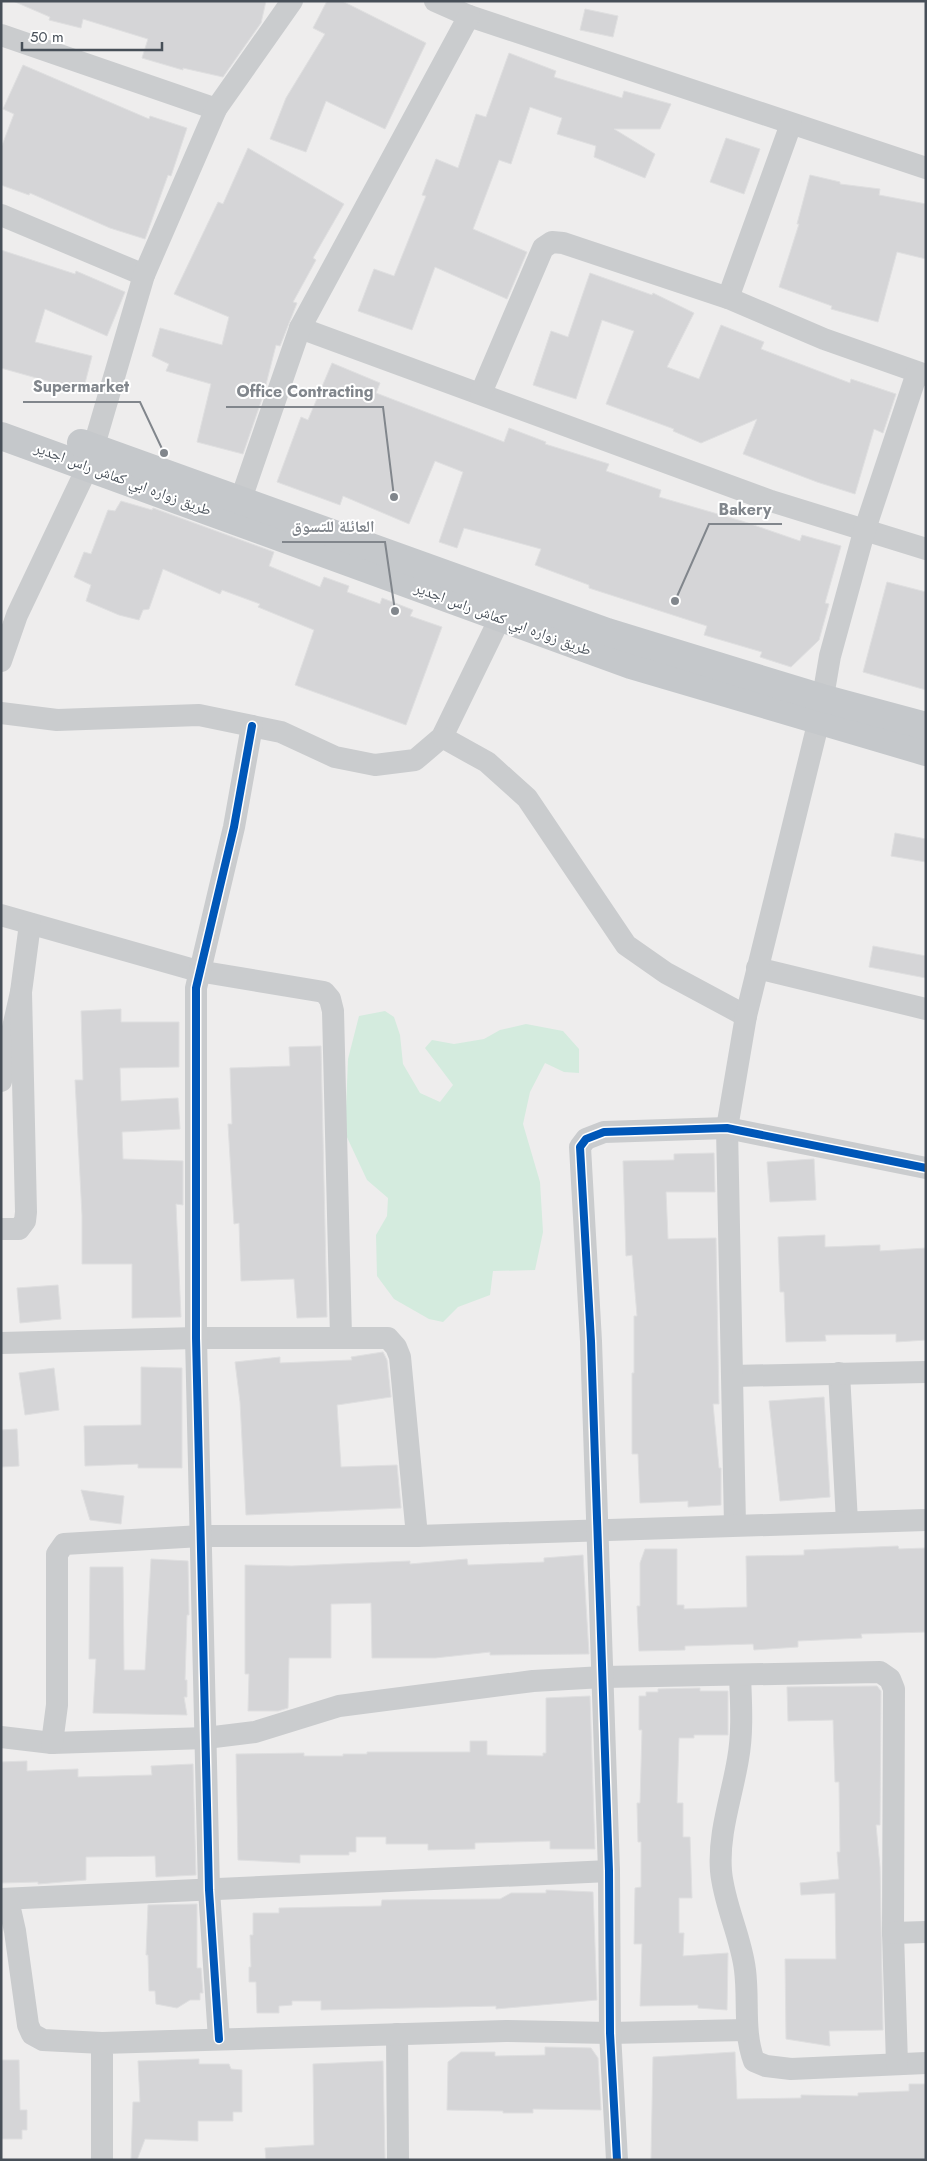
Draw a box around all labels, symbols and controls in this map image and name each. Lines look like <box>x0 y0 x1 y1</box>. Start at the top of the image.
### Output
scale bar <box>22 20 162 52</box>
text: 50 m <box>30 26 64 48</box>
callout: Supermarket <box>23 371 140 402</box>
text: Supermarket <box>33 375 130 398</box>
callout: Office Contracting <box>226 376 383 407</box>
text: Office Contracting <box>237 380 373 403</box>
street label: طريق زواره ابي كماش راس اجدير <box>30 436 215 522</box>
callout: Bakery <box>709 493 782 524</box>
text: Bakery <box>719 498 772 521</box>
callout: العائلة للتسوق <box>282 511 385 542</box>
text: العائلة للتسوق <box>292 515 374 538</box>
street label: طريق زواره ابي كماش راس اجدير <box>410 576 595 662</box>

